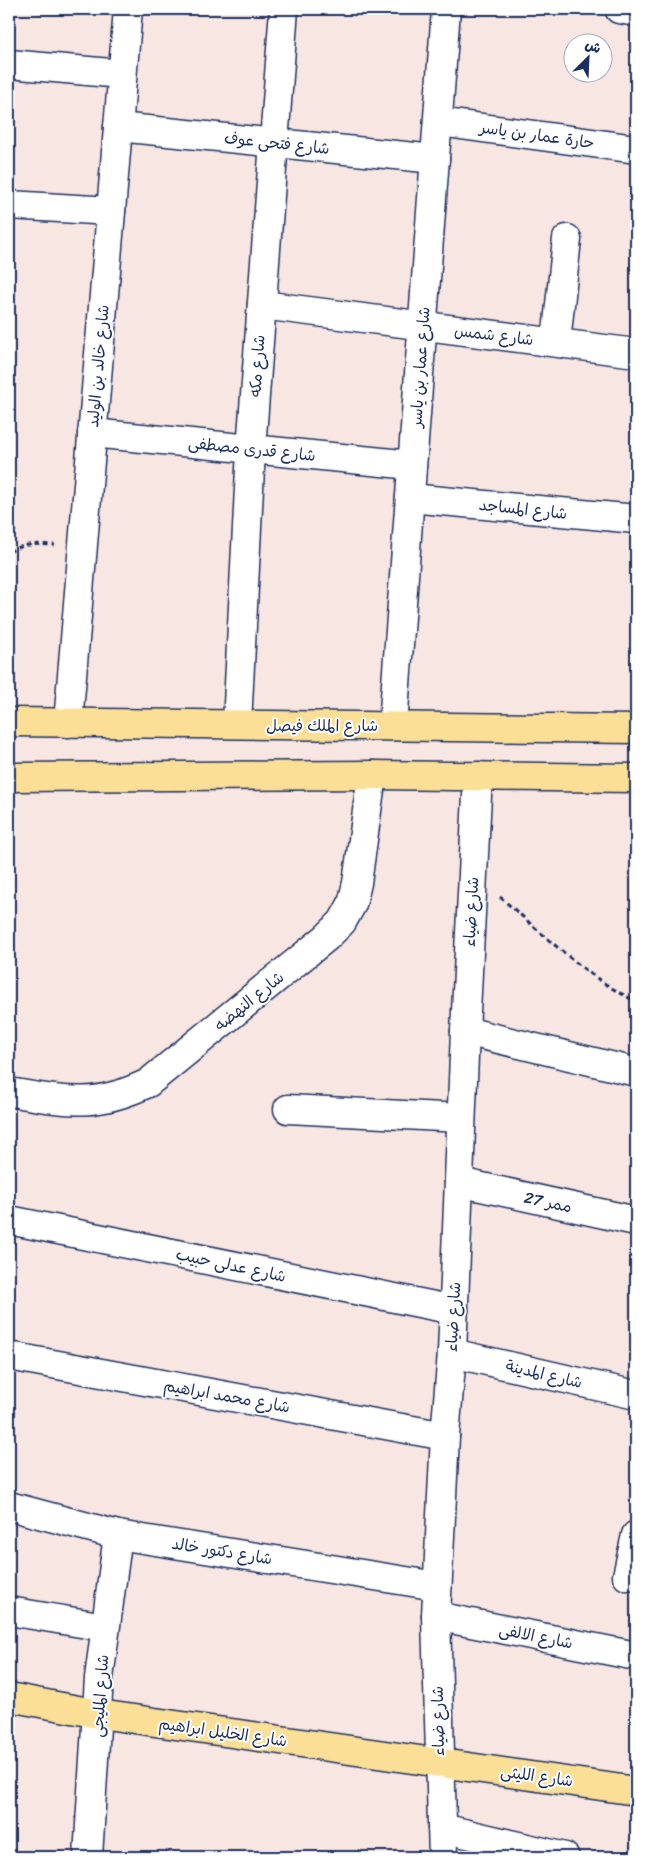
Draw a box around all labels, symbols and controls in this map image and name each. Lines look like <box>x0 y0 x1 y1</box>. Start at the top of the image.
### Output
north arrow <box>562 32 612 82</box>
text: ش <box>581 32 605 61</box>
street label: حارة عمار بن ياسر <box>476 112 596 157</box>
street label: شارع فتحى عوف <box>223 123 331 163</box>
street label: شارع خالد بن الوليد <box>78 303 118 429</box>
street label: شارع عمار بن ياسر <box>401 306 439 430</box>
street label: شارع شمس <box>453 316 535 354</box>
street label: شارع مكه <box>240 334 274 398</box>
street label: شارع قدرى مصطفى <box>187 428 317 470</box>
street label: شارع المساجد <box>477 490 569 528</box>
street label: شارع الملك فيصل <box>266 711 378 740</box>
street label: شارع ضياء <box>455 876 487 948</box>
street label: شارع النهضه <box>207 963 291 1039</box>
street label: ممر 27 <box>521 1183 575 1221</box>
street label: شارع عدلى حبيب <box>173 1239 289 1291</box>
street label: شارع ضياء <box>437 1281 469 1353</box>
street label: شارع المدينة <box>503 1351 585 1397</box>
street label: شارع محمد ابراهيم <box>161 1371 293 1421</box>
street label: شارع دكتور خالد <box>170 1529 274 1573</box>
street label: شارع الالفى <box>497 1615 575 1657</box>
street label: شارع المليجى <box>83 1654 117 1738</box>
street label: شارع ضياء <box>423 1686 453 1756</box>
street label: شارع الخليل ابراهيم <box>157 1709 289 1755</box>
street label: شارع الليثى <box>499 1757 575 1795</box>

